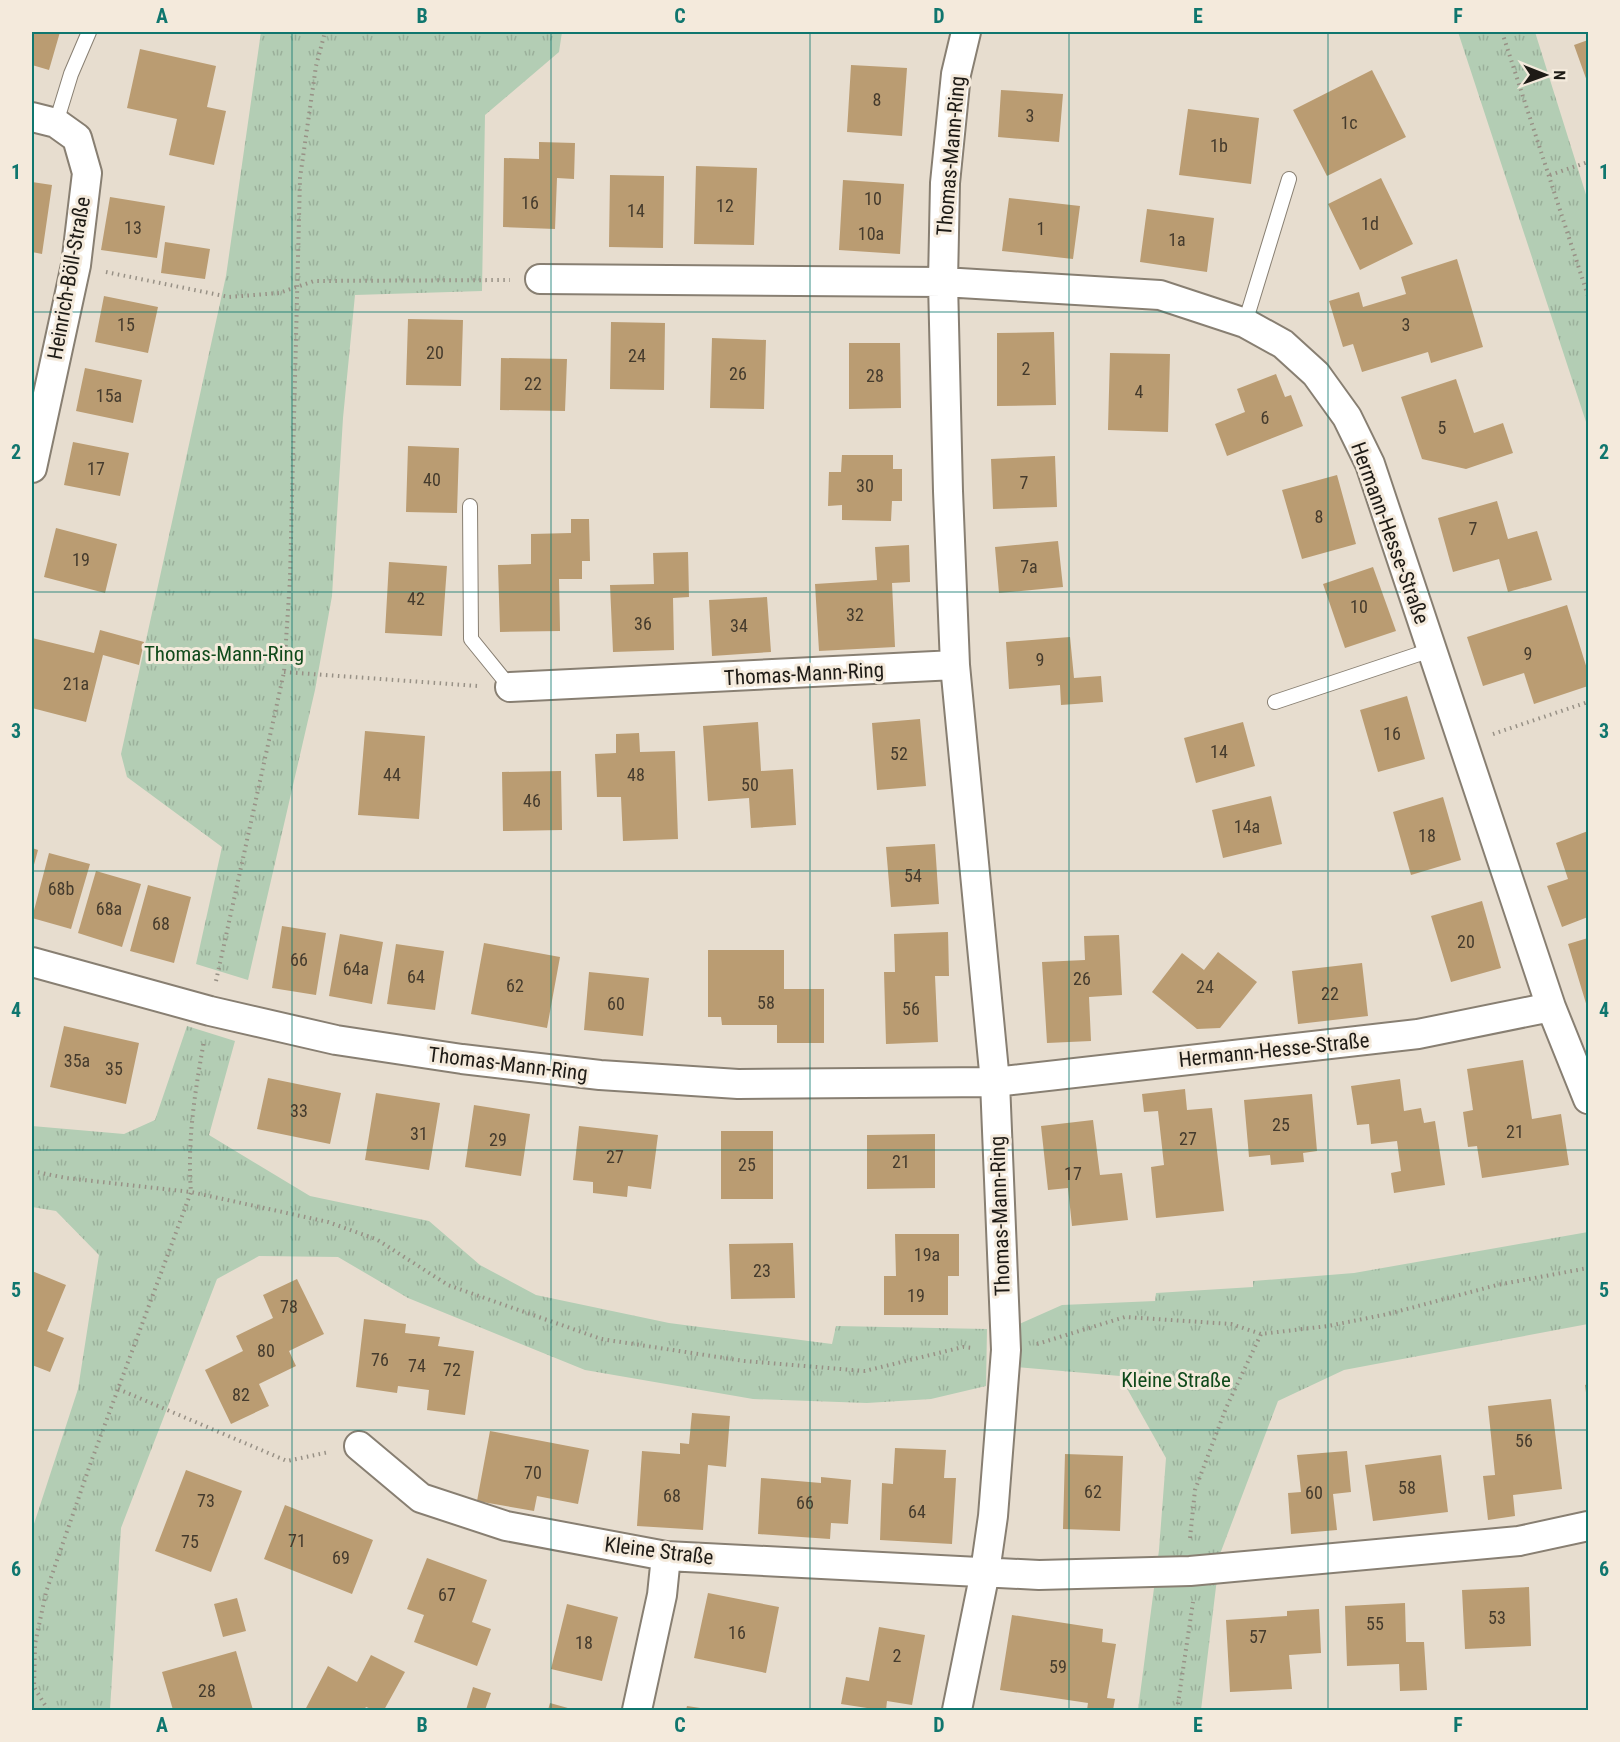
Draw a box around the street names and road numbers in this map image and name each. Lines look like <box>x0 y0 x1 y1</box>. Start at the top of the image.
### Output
street label: Thomas-Mann-Ring <box>932 75 970 237</box>
street label: Heinrich-Böll-Straße <box>43 195 95 361</box>
street label: Hermann-Hesse-Straße <box>1346 439 1434 627</box>
street label: Thomas-Mann-Ring <box>723 658 885 690</box>
street label: Hermann-Hesse-Straße <box>1177 1028 1371 1072</box>
street label: Thomas-Mann-Ring <box>427 1042 589 1086</box>
street label: Thomas-Mann-Ring <box>985 1136 1015 1296</box>
street label: Kleine Straße <box>603 1532 715 1570</box>

